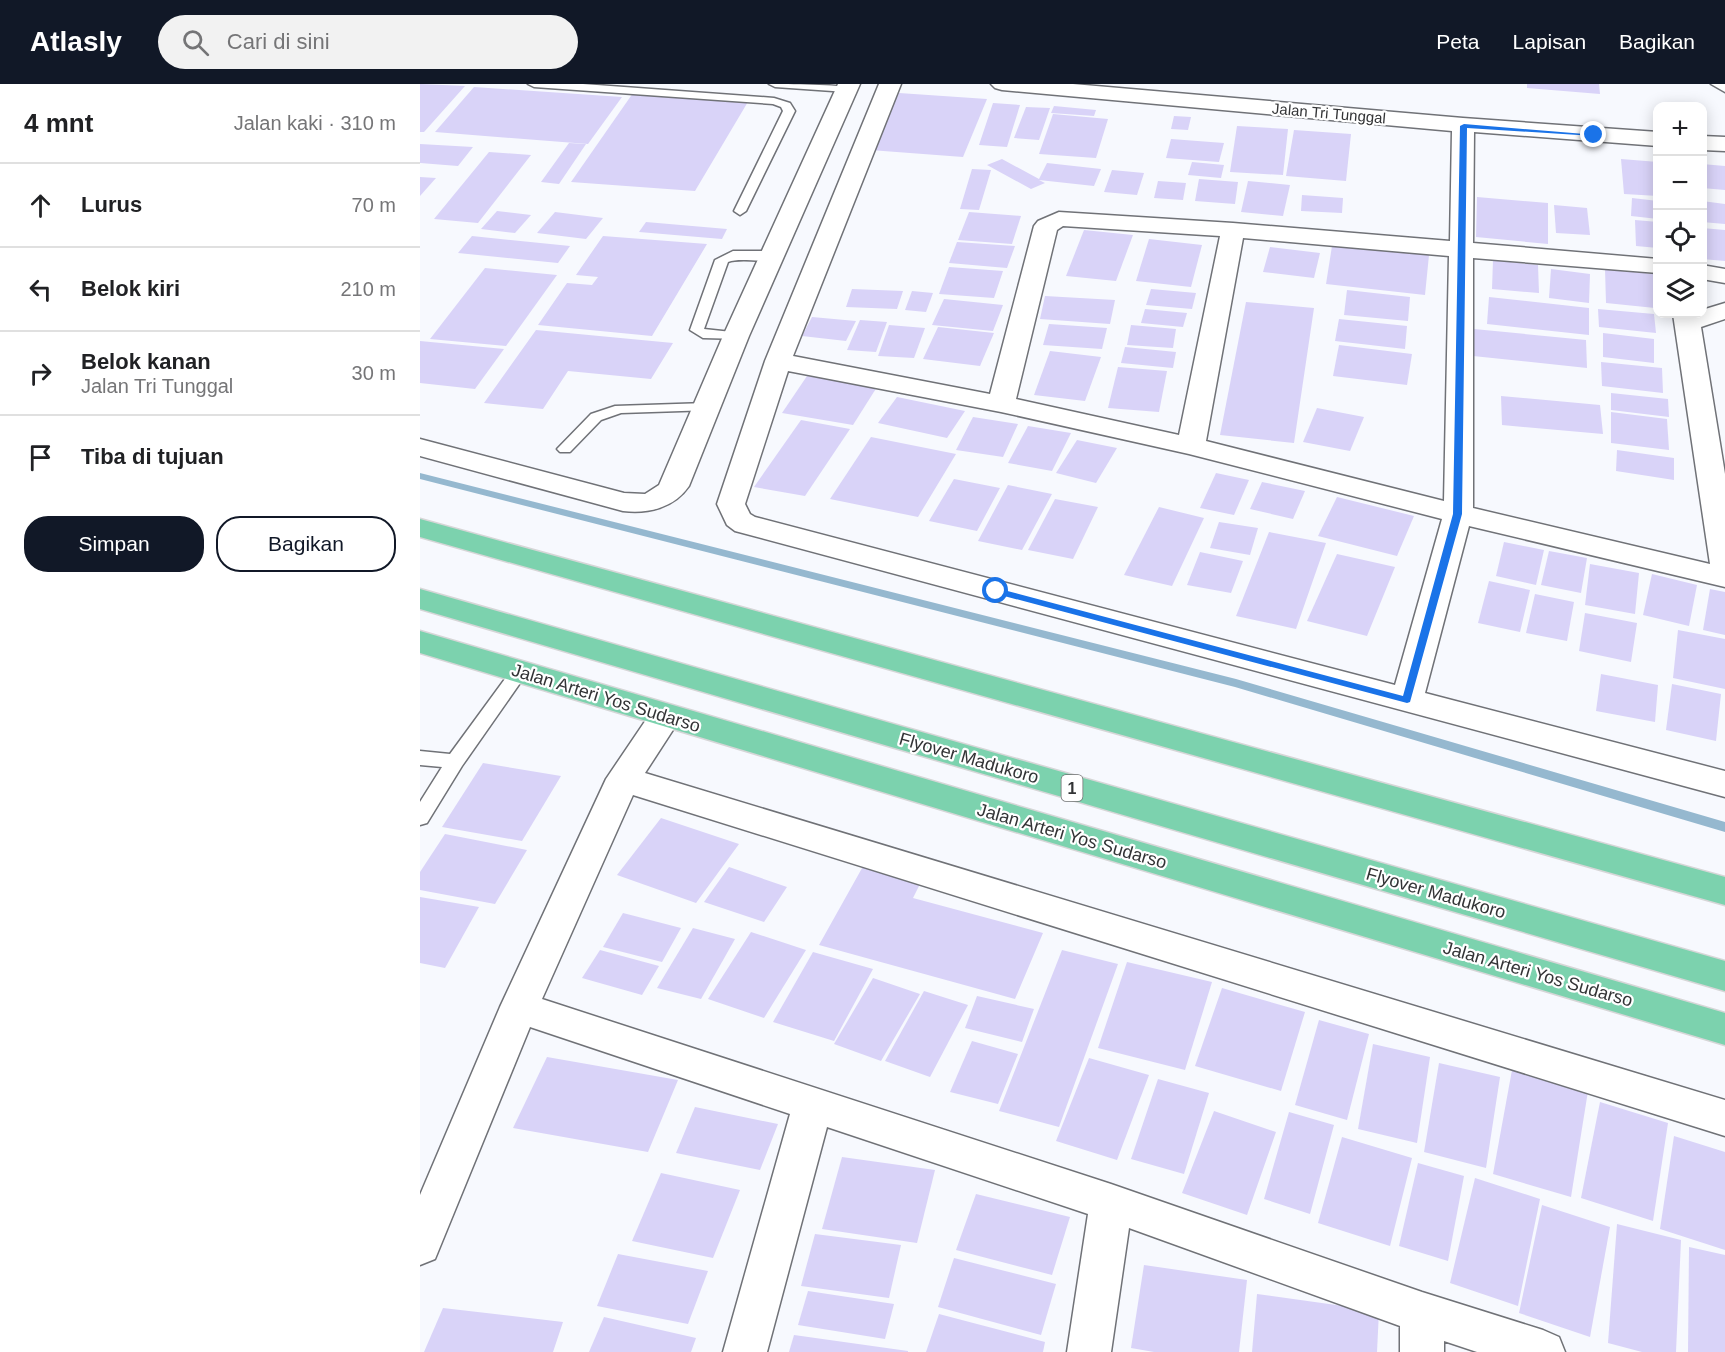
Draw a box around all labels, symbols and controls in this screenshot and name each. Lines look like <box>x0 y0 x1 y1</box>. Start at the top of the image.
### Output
search box <box>158 15 578 69</box>
text: Atlasly <box>30 26 122 57</box>
icon: search <box>179 26 212 59</box>
text: Cari di sini <box>227 29 330 54</box>
text: Peta <box>1436 30 1480 53</box>
text: Lapisan <box>1513 30 1586 53</box>
text: Bagikan <box>1619 30 1695 53</box>
street label: Jalan Tri Tunggal <box>1271 100 1387 126</box>
map controls <box>1653 102 1707 318</box>
button: + <box>1653 102 1707 156</box>
text: 4 mnt <box>24 108 93 138</box>
text: Jalan kaki · 310 m <box>234 112 396 134</box>
route end <box>1580 121 1606 147</box>
button: − <box>1653 156 1707 210</box>
icon: ahead <box>24 189 57 222</box>
text: Lurus <box>81 192 142 217</box>
text: 70 m <box>352 194 396 216</box>
button: locate <box>1653 210 1707 264</box>
button: layers <box>1653 264 1707 318</box>
icon: left <box>24 273 57 306</box>
text: Belok kiri <box>81 276 180 301</box>
text: 210 m <box>340 278 396 300</box>
text: Belok kanan <box>81 349 211 374</box>
icon: right <box>24 357 57 390</box>
text: 30 m <box>352 362 396 384</box>
text: Jalan Tri Tunggal <box>81 375 233 397</box>
icon: arrive <box>24 441 57 474</box>
text: Tiba di tujuan <box>81 444 224 469</box>
button: Simpan <box>24 516 204 572</box>
button: Bagikan <box>216 516 396 572</box>
route start <box>982 577 1008 603</box>
street label: Jalan Arteri Yos Sudarso <box>509 660 703 736</box>
street label: Flyover Madukoro <box>897 729 1041 787</box>
road number: 1 <box>1062 775 1082 801</box>
street label: Jalan Arteri Yos Sudarso <box>975 799 1169 873</box>
street label: Flyover Madukoro <box>1364 864 1508 922</box>
street label: Jalan Arteri Yos Sudarso <box>1441 937 1635 1011</box>

